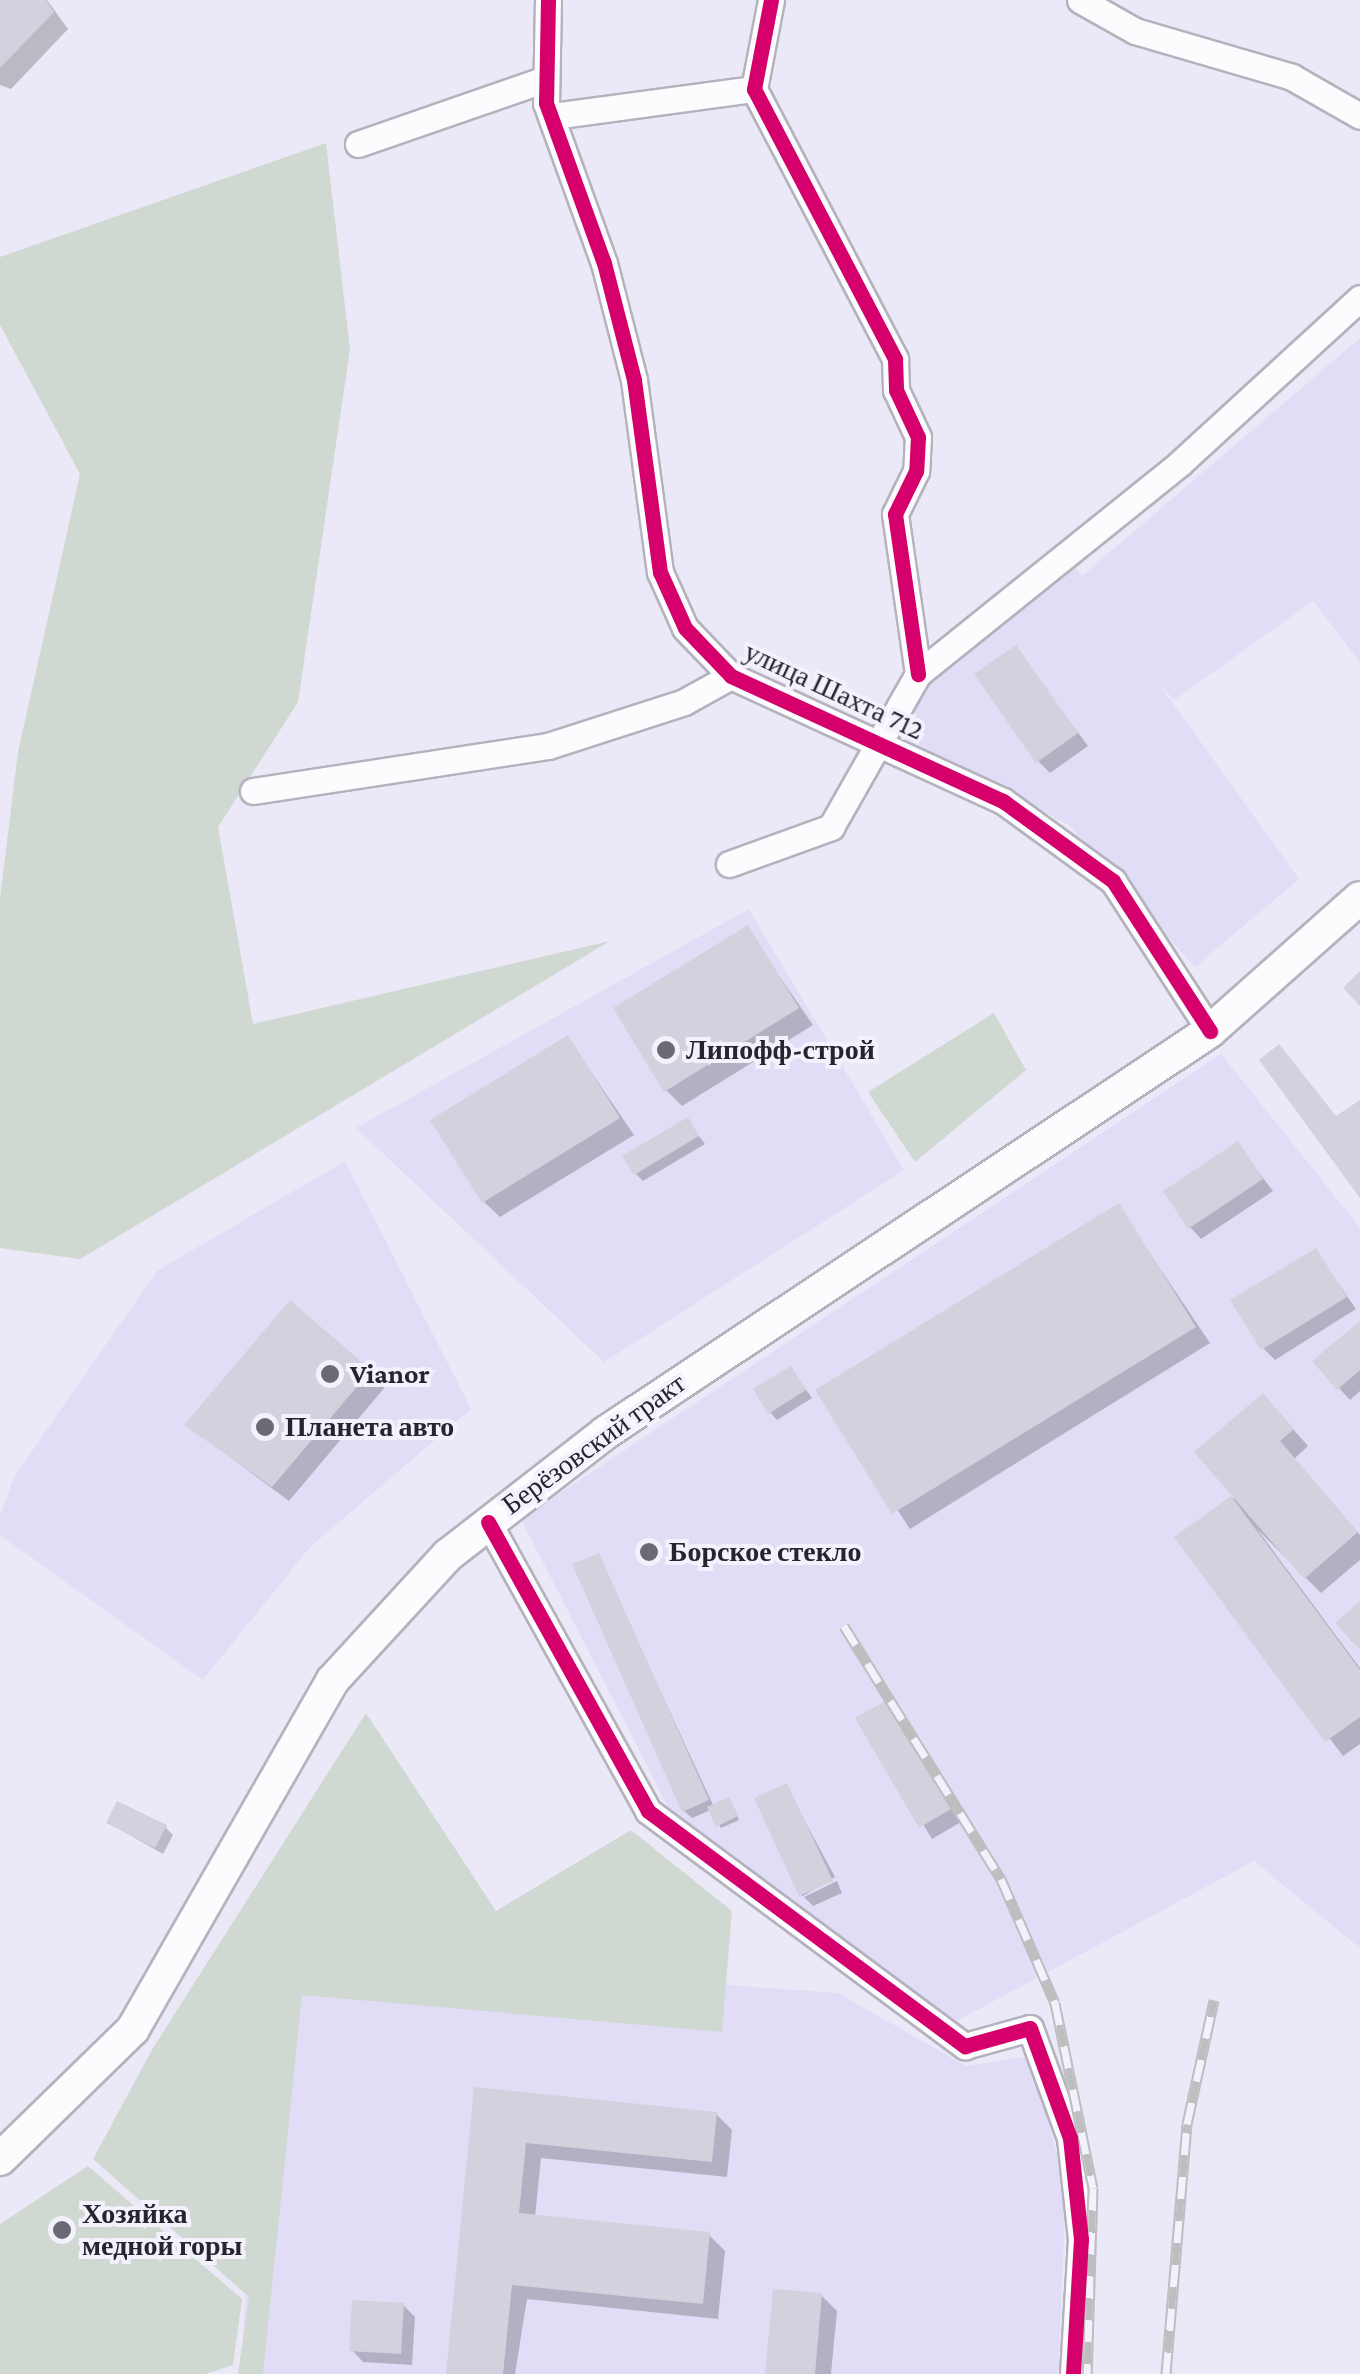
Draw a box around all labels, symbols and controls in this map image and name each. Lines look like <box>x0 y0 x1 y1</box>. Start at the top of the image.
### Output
street label: улица Шахта 712 <box>739 635 929 747</box>
place label: Липофф-строй <box>686 1033 875 1067</box>
marker: Липофф-строй <box>655 1039 677 1061</box>
place label: Vianor <box>350 1357 430 1391</box>
marker: Vianor <box>319 1363 341 1385</box>
street label: Берёзовский тракт <box>496 1366 692 1522</box>
place label: Планета авто <box>285 1410 454 1444</box>
marker: Планета авто <box>254 1416 276 1438</box>
place label: Борское стекло <box>669 1535 862 1569</box>
marker: Борское стекло <box>638 1541 660 1563</box>
place label: Хозяйка медной горы <box>82 2197 242 2263</box>
marker: Хозяйка медной горы <box>51 2219 73 2241</box>

